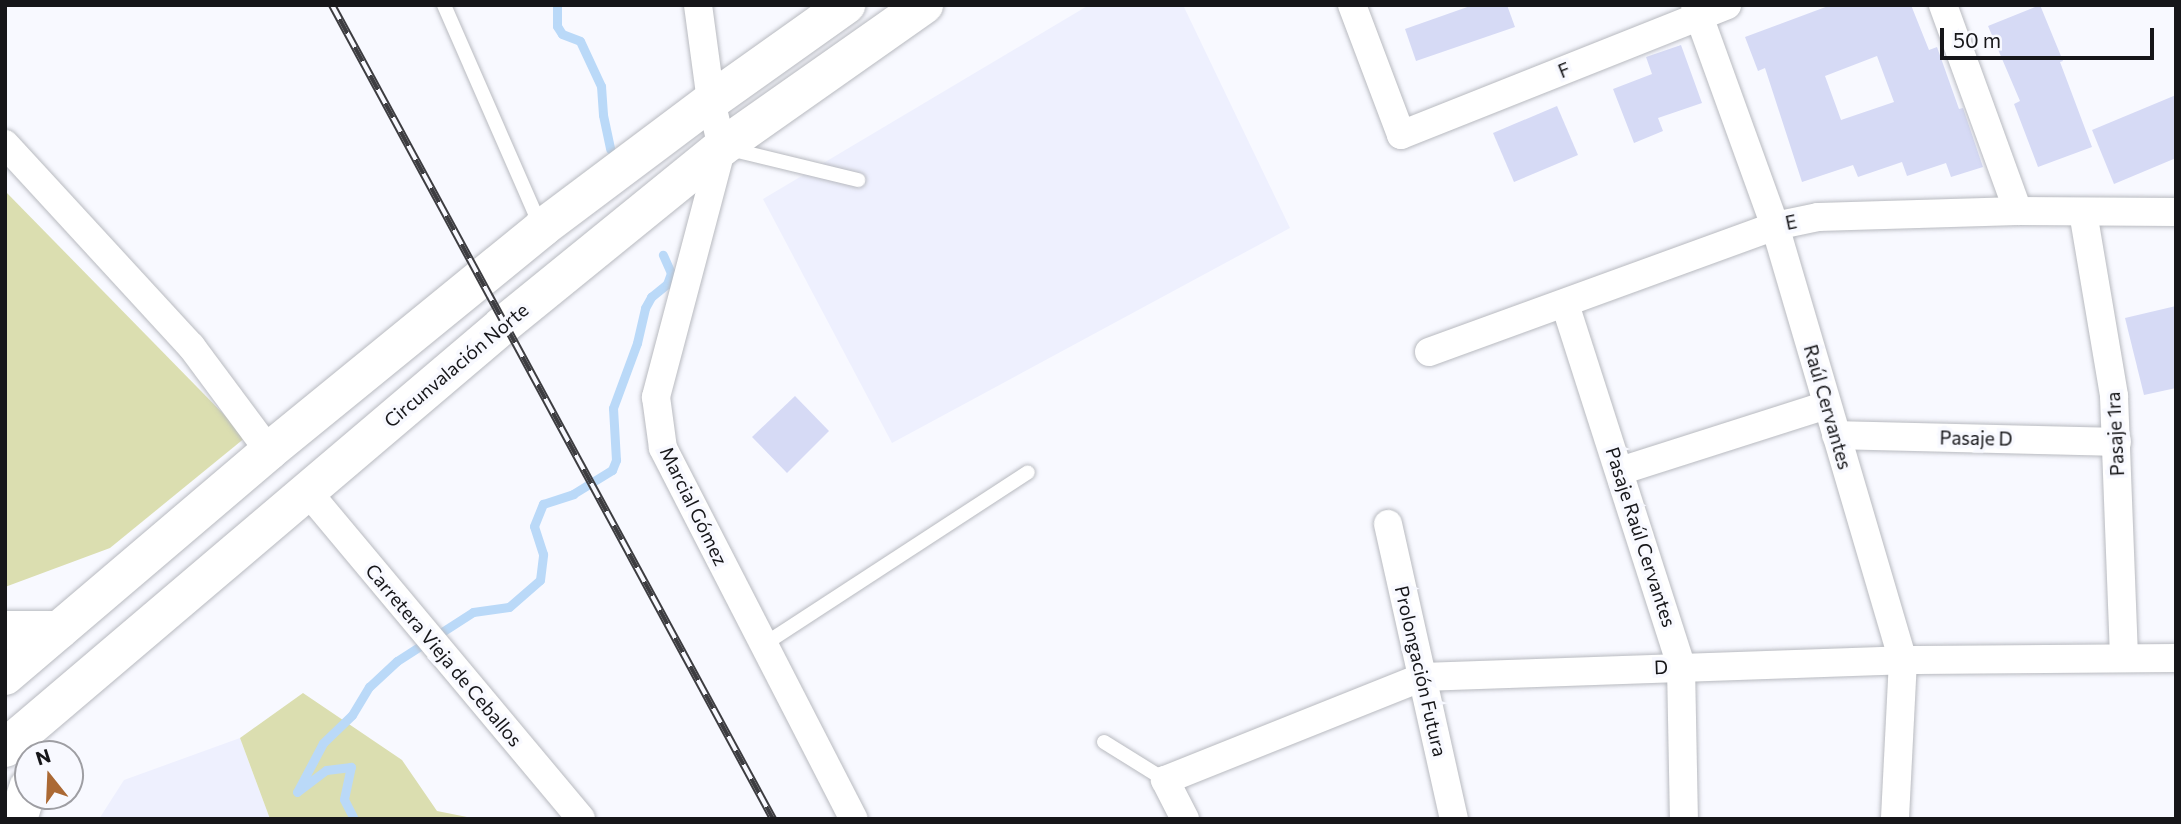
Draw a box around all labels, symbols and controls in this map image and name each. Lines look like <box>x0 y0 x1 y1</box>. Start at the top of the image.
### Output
scale bar <box>1943 14 2156 58</box>
text: 50 m <box>1953 27 2001 52</box>
street label: F <box>1555 57 1573 83</box>
street label: E <box>1783 210 1799 234</box>
street label: Circunvalación Norte <box>379 298 533 432</box>
street label: Raúl Cervantes <box>1799 342 1857 472</box>
street label: Pasaje 1ra <box>2101 391 2129 477</box>
street label: Pasaje D <box>1939 426 2013 450</box>
street label: Marcial Gómez <box>655 443 733 569</box>
street label: Pasaje Raúl Cervantes <box>1601 444 1681 630</box>
street label: Carretera Vieja de Ceballos <box>361 559 527 751</box>
street label: Prolongación Futura <box>1390 583 1452 759</box>
street label: D <box>1654 655 1668 679</box>
north arrow <box>14 740 84 810</box>
text: N <box>33 743 53 770</box>

